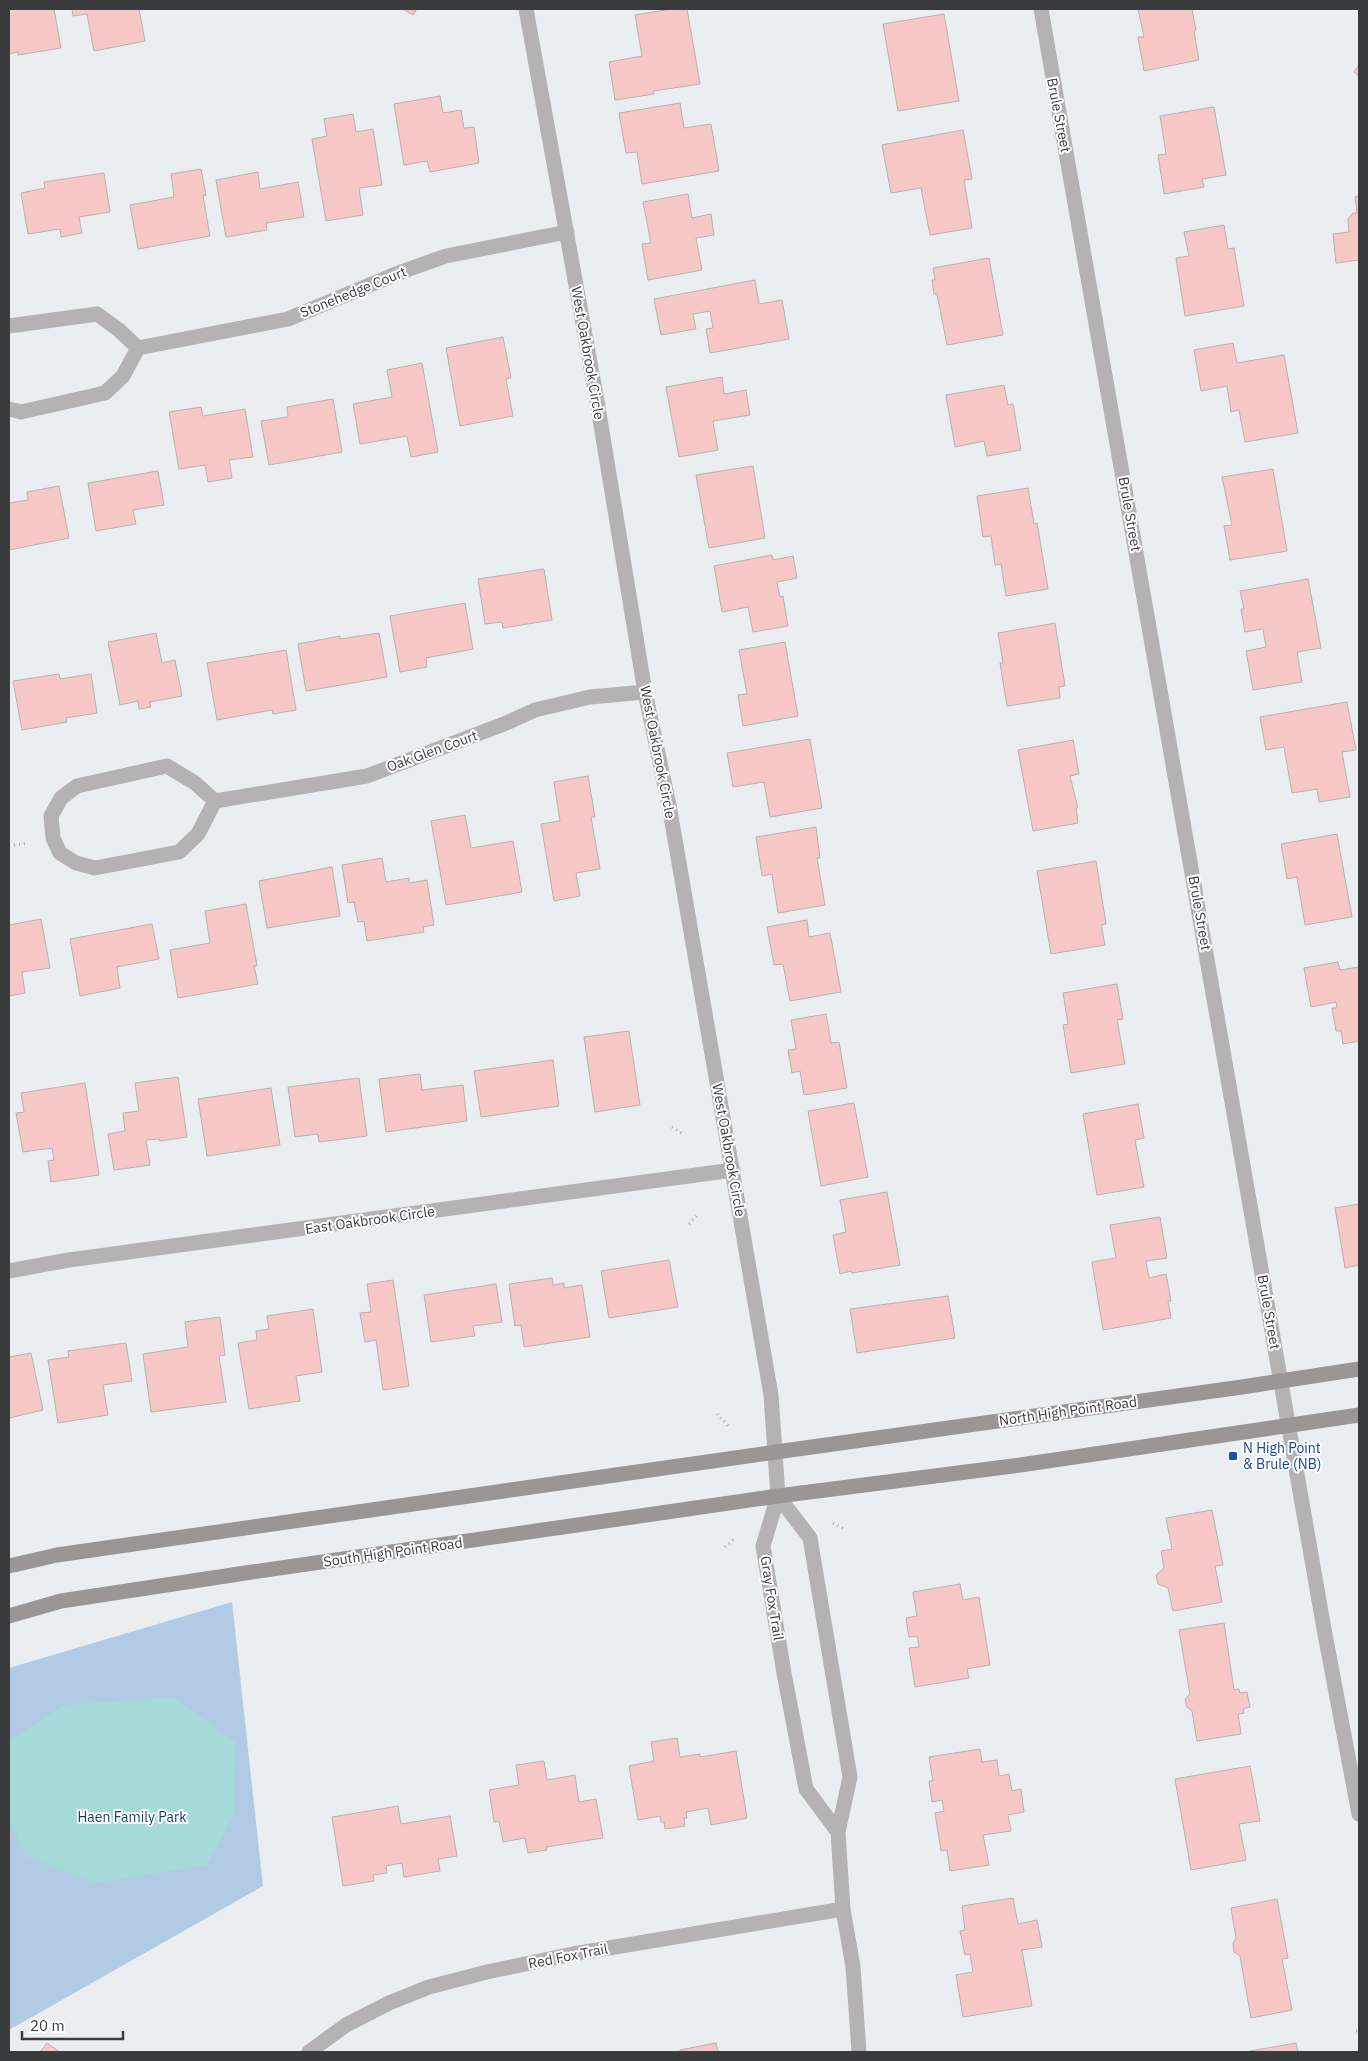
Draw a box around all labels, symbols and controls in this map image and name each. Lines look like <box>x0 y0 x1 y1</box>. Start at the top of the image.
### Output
street label: Brule Street <box>1043 76 1075 154</box>
street label: Stonehedge Court <box>297 262 409 322</box>
street label: West Oakbrook Circle <box>567 285 609 421</box>
street label: Brule Street <box>1115 475 1145 553</box>
street label: West Oakbrook Circle <box>636 684 680 820</box>
street label: Oak Glen Court <box>384 726 480 776</box>
street label: Brule Street <box>1185 874 1215 952</box>
street label: West Oakbrook Circle <box>708 1082 750 1218</box>
street label: East Oakbrook Circle <box>304 1202 436 1238</box>
street label: Brule Street <box>1254 1273 1284 1351</box>
street label: North High Point Road <box>998 1392 1138 1430</box>
place label: N High Point & Brule (NB) <box>1243 1439 1321 1473</box>
marker: N High Point & Brule (NB) <box>1227 1450 1239 1462</box>
street label: South High Point Road <box>322 1533 464 1571</box>
street label: Gray Fox Trail <box>756 1554 788 1642</box>
park label: Haen Family Park <box>77 1808 187 1826</box>
street label: Red Fox Trail <box>527 1939 609 1973</box>
scale bar <box>22 2008 124 2040</box>
text: 20 m <box>30 2016 65 2035</box>

